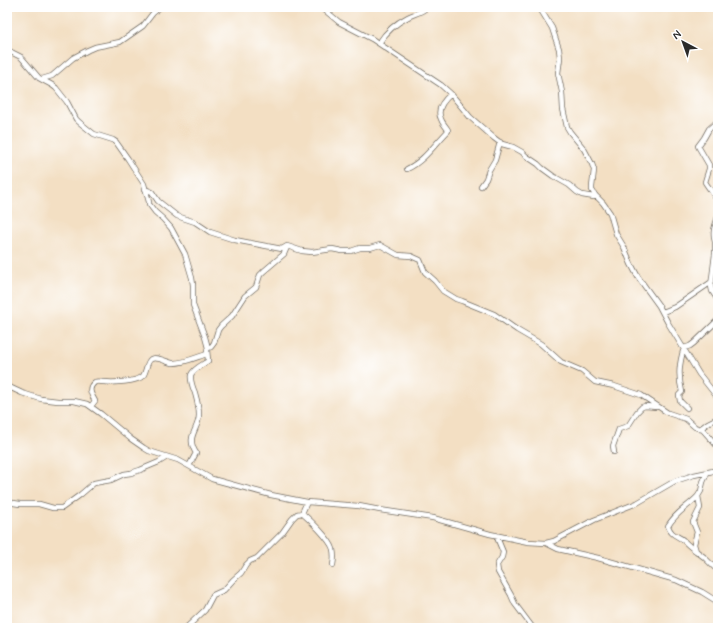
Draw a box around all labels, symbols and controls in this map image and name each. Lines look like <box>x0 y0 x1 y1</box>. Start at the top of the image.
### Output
north arrow <box>663 22 703 62</box>
text: N <box>670 28 684 43</box>

